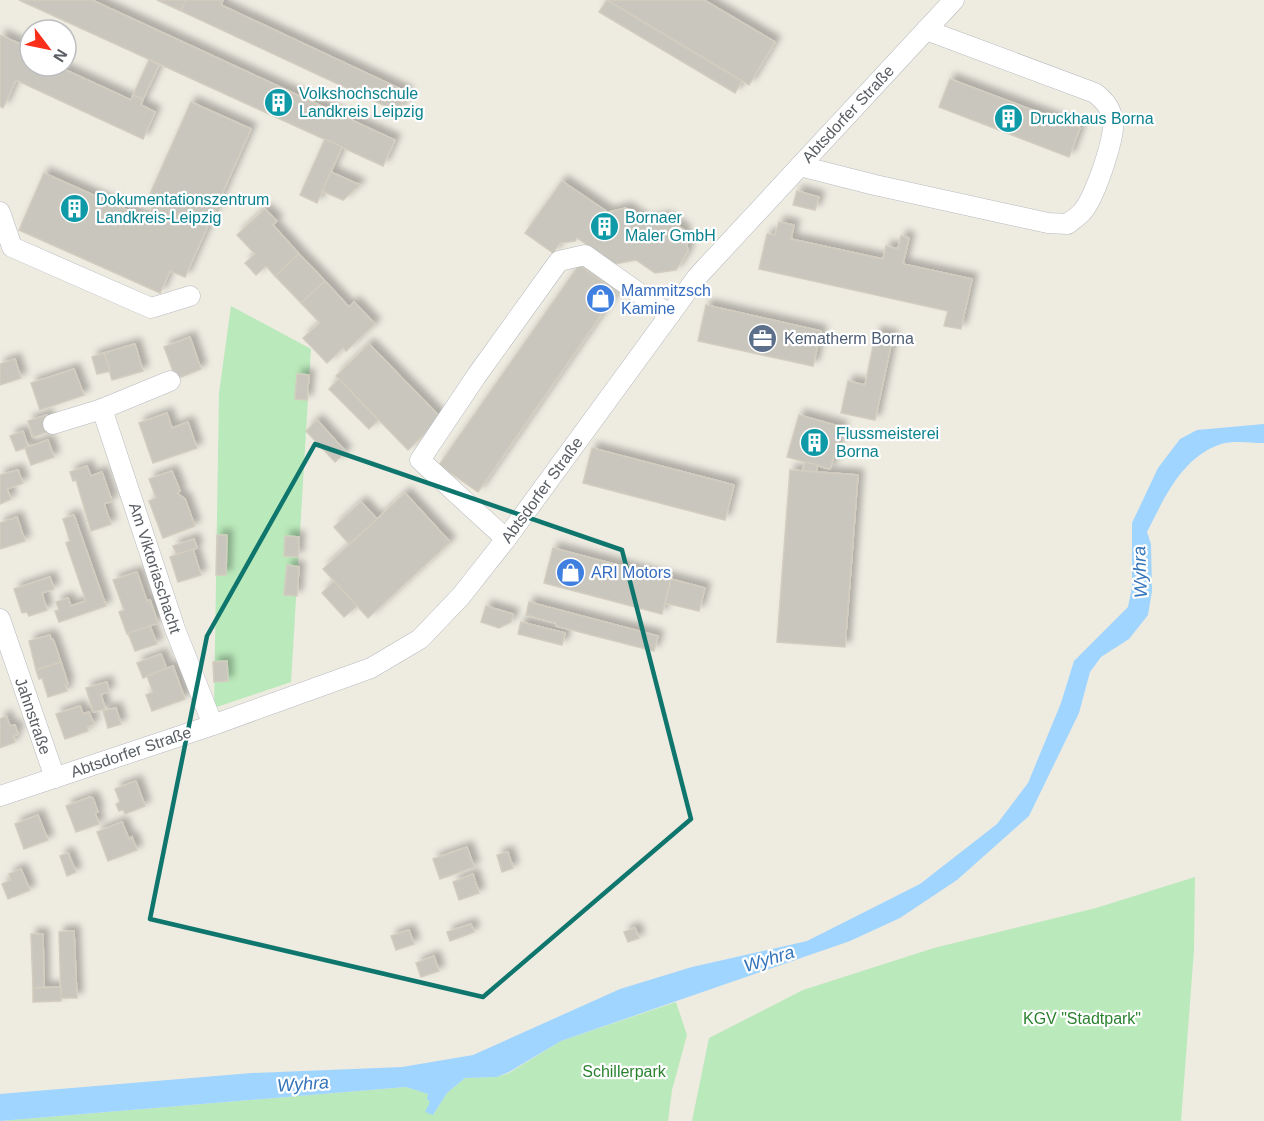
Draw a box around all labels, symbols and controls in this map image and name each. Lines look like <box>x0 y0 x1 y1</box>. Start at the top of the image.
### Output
north arrow <box>18 18 78 78</box>
text: N <box>50 46 71 65</box>
street label: Abtsdorfer Straße <box>799 62 897 166</box>
place label: Volkshochschule Landkreis Leipzig <box>299 85 424 120</box>
building icon: Volkshochschule Landkreis Leipzig <box>262 86 294 118</box>
building icon: Druckhaus Borna <box>993 102 1025 134</box>
place label: Druckhaus Borna <box>1030 110 1154 127</box>
place label: Dokumentationszentrum Landkreis-Leipzig <box>96 191 269 226</box>
building icon: Dokumentationszentrum Landkreis-Leipzig <box>59 192 91 224</box>
place label: Bornaer Maler GmbH <box>625 209 716 244</box>
building icon: Bornaer Maler GmbH <box>588 210 620 242</box>
place label: Mammitzsch Kamine <box>621 282 711 317</box>
shop icon: Mammitzsch Kamine <box>584 283 616 315</box>
office icon: Kematherm Borna <box>747 322 779 354</box>
place label: Kematherm Borna <box>784 330 914 347</box>
place label: Flussmeisterei Borna <box>836 425 939 460</box>
building icon: Flussmeisterei Borna <box>799 426 831 458</box>
street label: Abtsdorfer Straße <box>498 434 586 546</box>
street label: Am Viktoriaschacht <box>126 500 184 636</box>
water label: Wyhra <box>1129 546 1151 598</box>
shop icon: ARI Motors <box>554 556 586 588</box>
place label: ARI Motors <box>591 564 671 581</box>
street label: Jahnstraße <box>12 675 54 757</box>
street label: Abtsdorfer Straße <box>69 723 194 781</box>
water label: Wyhra <box>741 942 797 976</box>
park label: KGV "Stadtpark" <box>1023 1010 1141 1027</box>
park label: Schillerpark <box>582 1063 667 1080</box>
water label: Wyhra <box>276 1072 330 1096</box>

